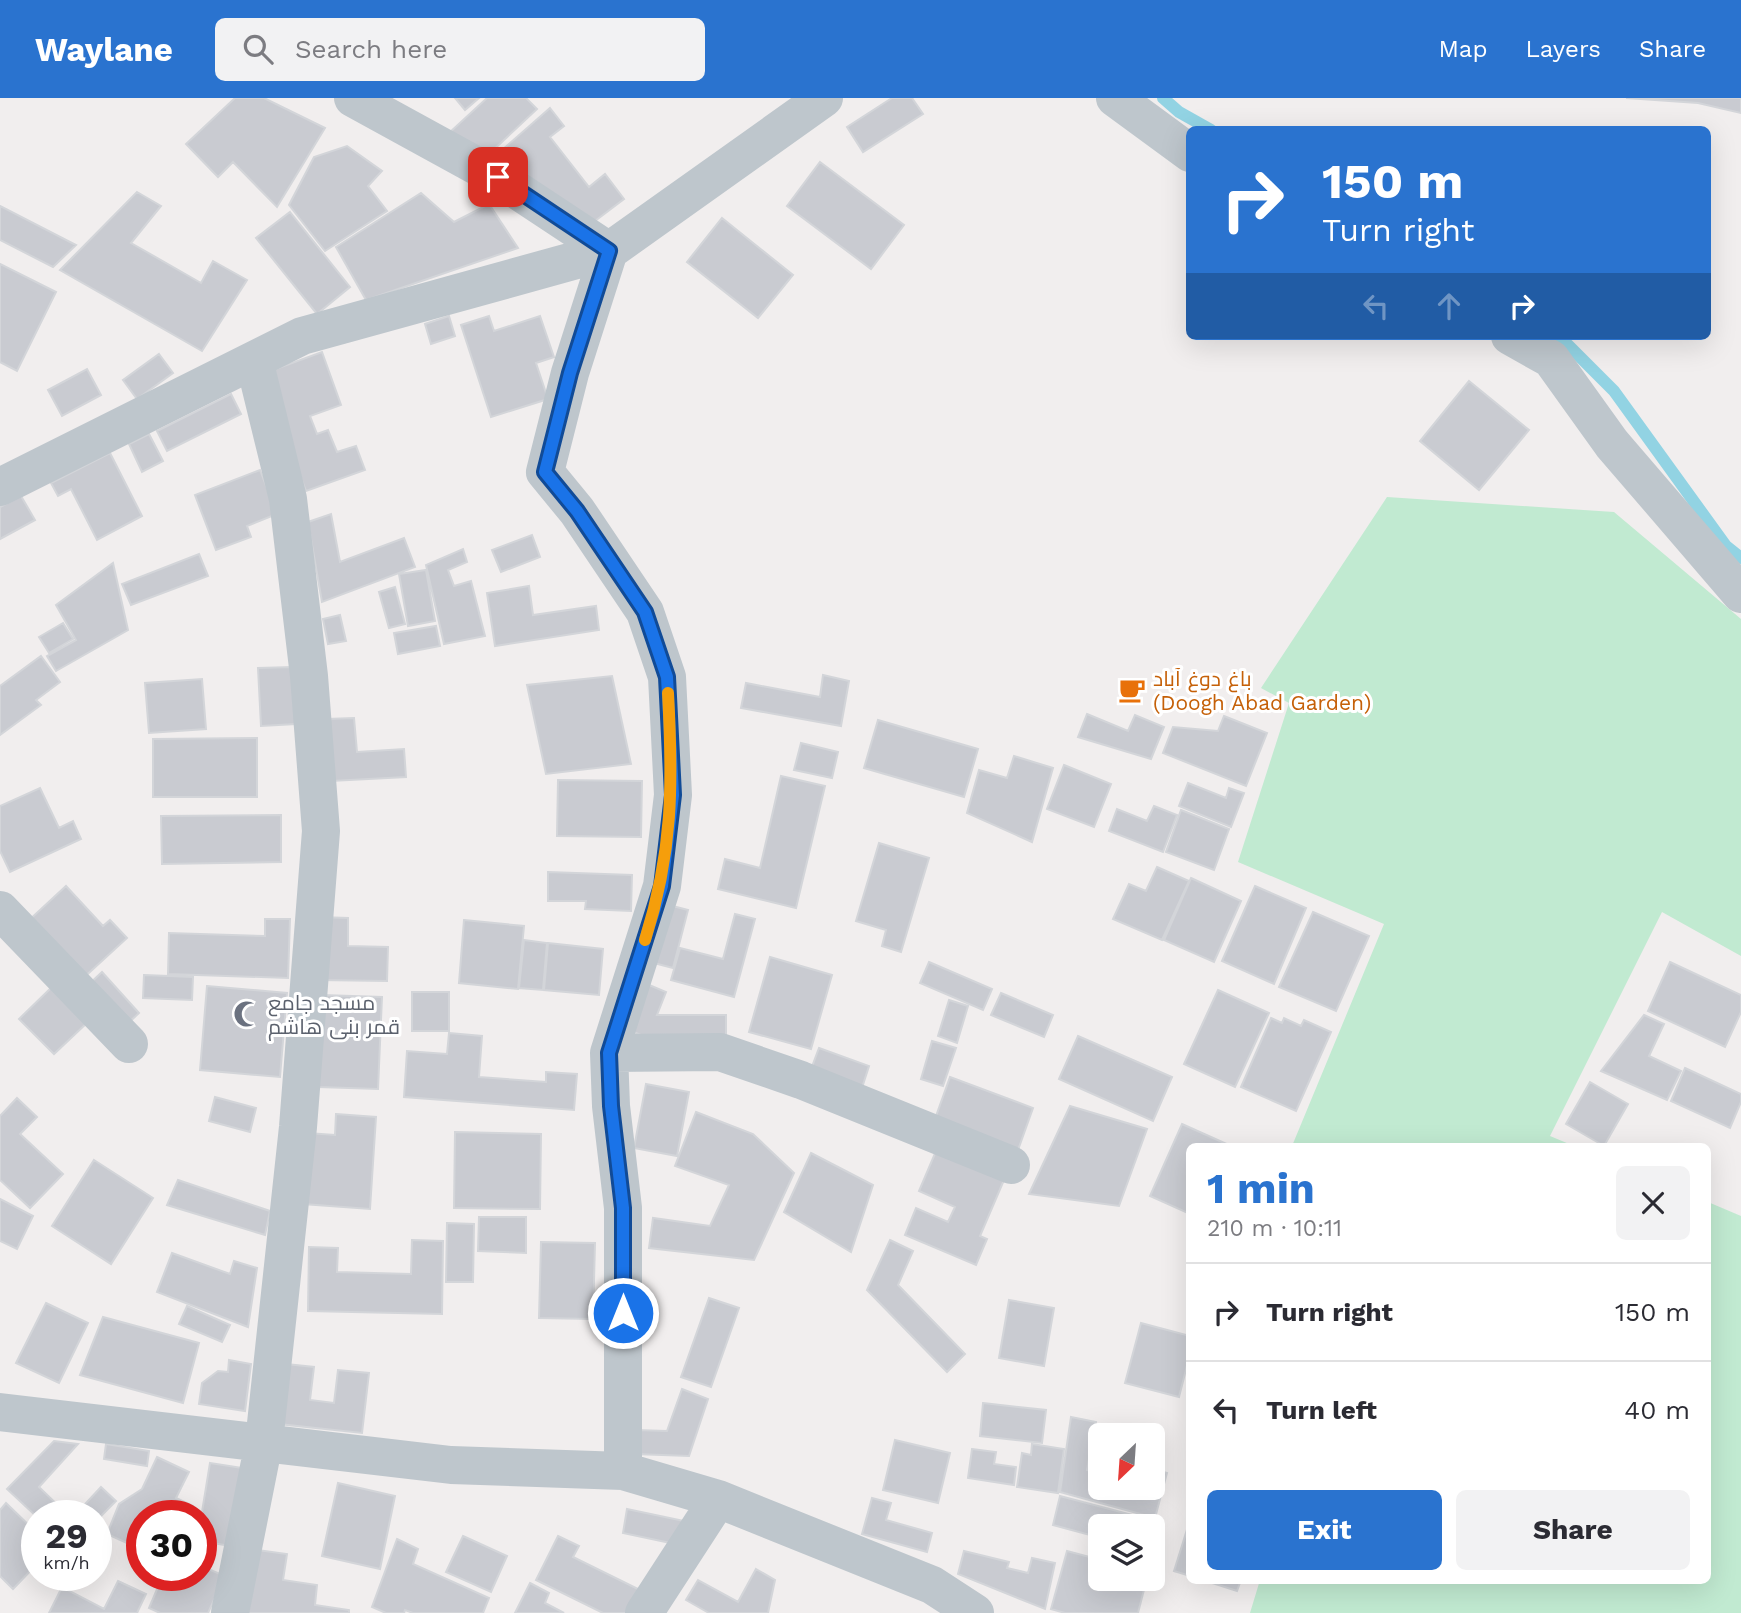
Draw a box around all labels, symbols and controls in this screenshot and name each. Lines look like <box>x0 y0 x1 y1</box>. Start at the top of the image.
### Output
search box <box>215 18 705 81</box>
text: Waylane <box>35 30 173 69</box>
icon: search <box>239 30 277 68</box>
text: Search here <box>295 34 447 64</box>
text: Map <box>1439 35 1487 63</box>
text: Layers <box>1525 35 1601 63</box>
text: Share <box>1639 35 1706 63</box>
pin <box>468 147 528 207</box>
text: 150 m <box>1322 152 1463 210</box>
icon: right <box>1207 154 1298 245</box>
icon: arrive <box>479 158 517 196</box>
text: Turn right <box>1322 211 1474 249</box>
icon: left <box>1357 287 1395 325</box>
icon: ahead <box>1430 287 1468 325</box>
icon: right <box>1503 287 1541 325</box>
place label: باغ دوغ آباد (Doogh Abad Garden) <box>1153 666 1371 715</box>
cafe icon: باغ دوغ آباد (Doogh Abad Garden) <box>1117 675 1147 705</box>
place label: مسجد جامع قمر بنی هاشم <box>268 990 400 1041</box>
mosque icon: مسجد جامع قمر بنی هاشم <box>232 999 262 1029</box>
text: 1 min <box>1207 1164 1315 1213</box>
button: close <box>1616 1166 1690 1240</box>
text: 210 m · 10:11 <box>1207 1215 1342 1242</box>
position arrow <box>586 1276 660 1350</box>
icon: right <box>1207 1293 1245 1331</box>
text: Turn right <box>1266 1297 1393 1327</box>
text: 150 m <box>1615 1297 1690 1327</box>
icon: left <box>1207 1391 1245 1429</box>
text: Turn left <box>1266 1395 1377 1425</box>
text: 40 m <box>1624 1395 1690 1425</box>
north arrow <box>1088 1423 1166 1500</box>
map controls <box>1088 1423 1165 1591</box>
button: Exit <box>1207 1490 1442 1570</box>
button: Share <box>1456 1490 1690 1570</box>
speed limit sign: 30 <box>126 1500 217 1591</box>
button: layers <box>1088 1514 1165 1591</box>
text: 29 <box>45 1515 88 1557</box>
text: km/h <box>43 1552 90 1573</box>

